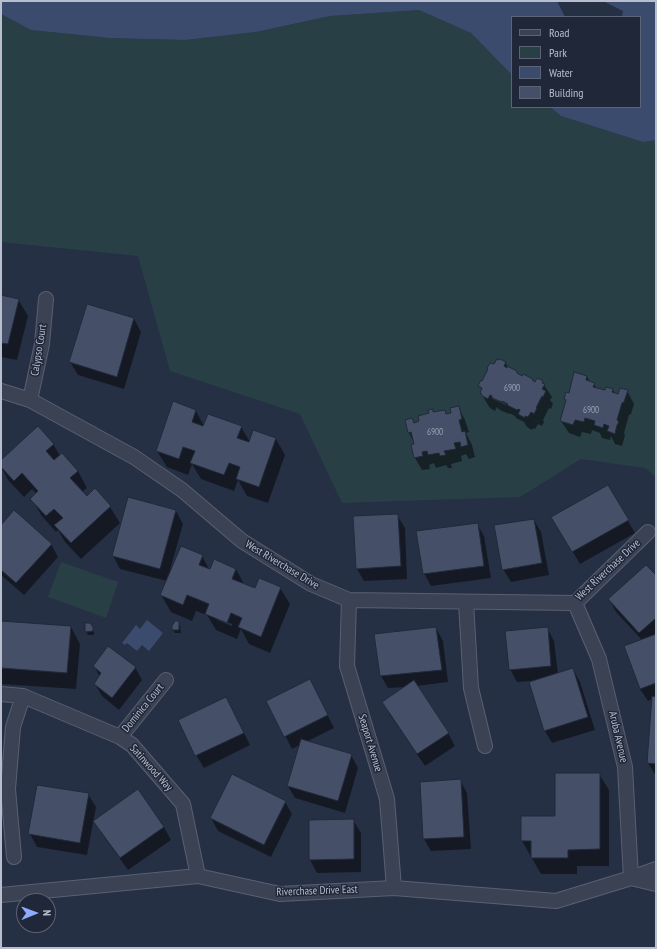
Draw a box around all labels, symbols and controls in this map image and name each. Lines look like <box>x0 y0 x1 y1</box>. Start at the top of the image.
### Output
legend <box>511 16 641 108</box>
text: Road <box>549 25 569 40</box>
text: Park <box>549 45 567 60</box>
text: Water <box>549 65 573 80</box>
text: Building <box>549 85 584 100</box>
street label: Calypso Court <box>28 323 50 377</box>
house number: 6900 <box>504 383 520 393</box>
house number: 6900 <box>583 405 599 415</box>
house number: 6900 <box>427 427 443 437</box>
street label: West Riverchase Drive <box>573 537 643 603</box>
street label: West Riverchase Drive <box>243 538 321 592</box>
street label: Dominica Court <box>119 681 167 735</box>
street label: Aruba Avenue <box>606 710 630 764</box>
street label: Seaport Avenue <box>355 713 385 773</box>
street label: Satinwood Way <box>127 742 175 794</box>
street label: Riverchase Drive East <box>276 883 358 899</box>
north arrow <box>16 893 56 933</box>
text: N <box>40 910 54 916</box>

